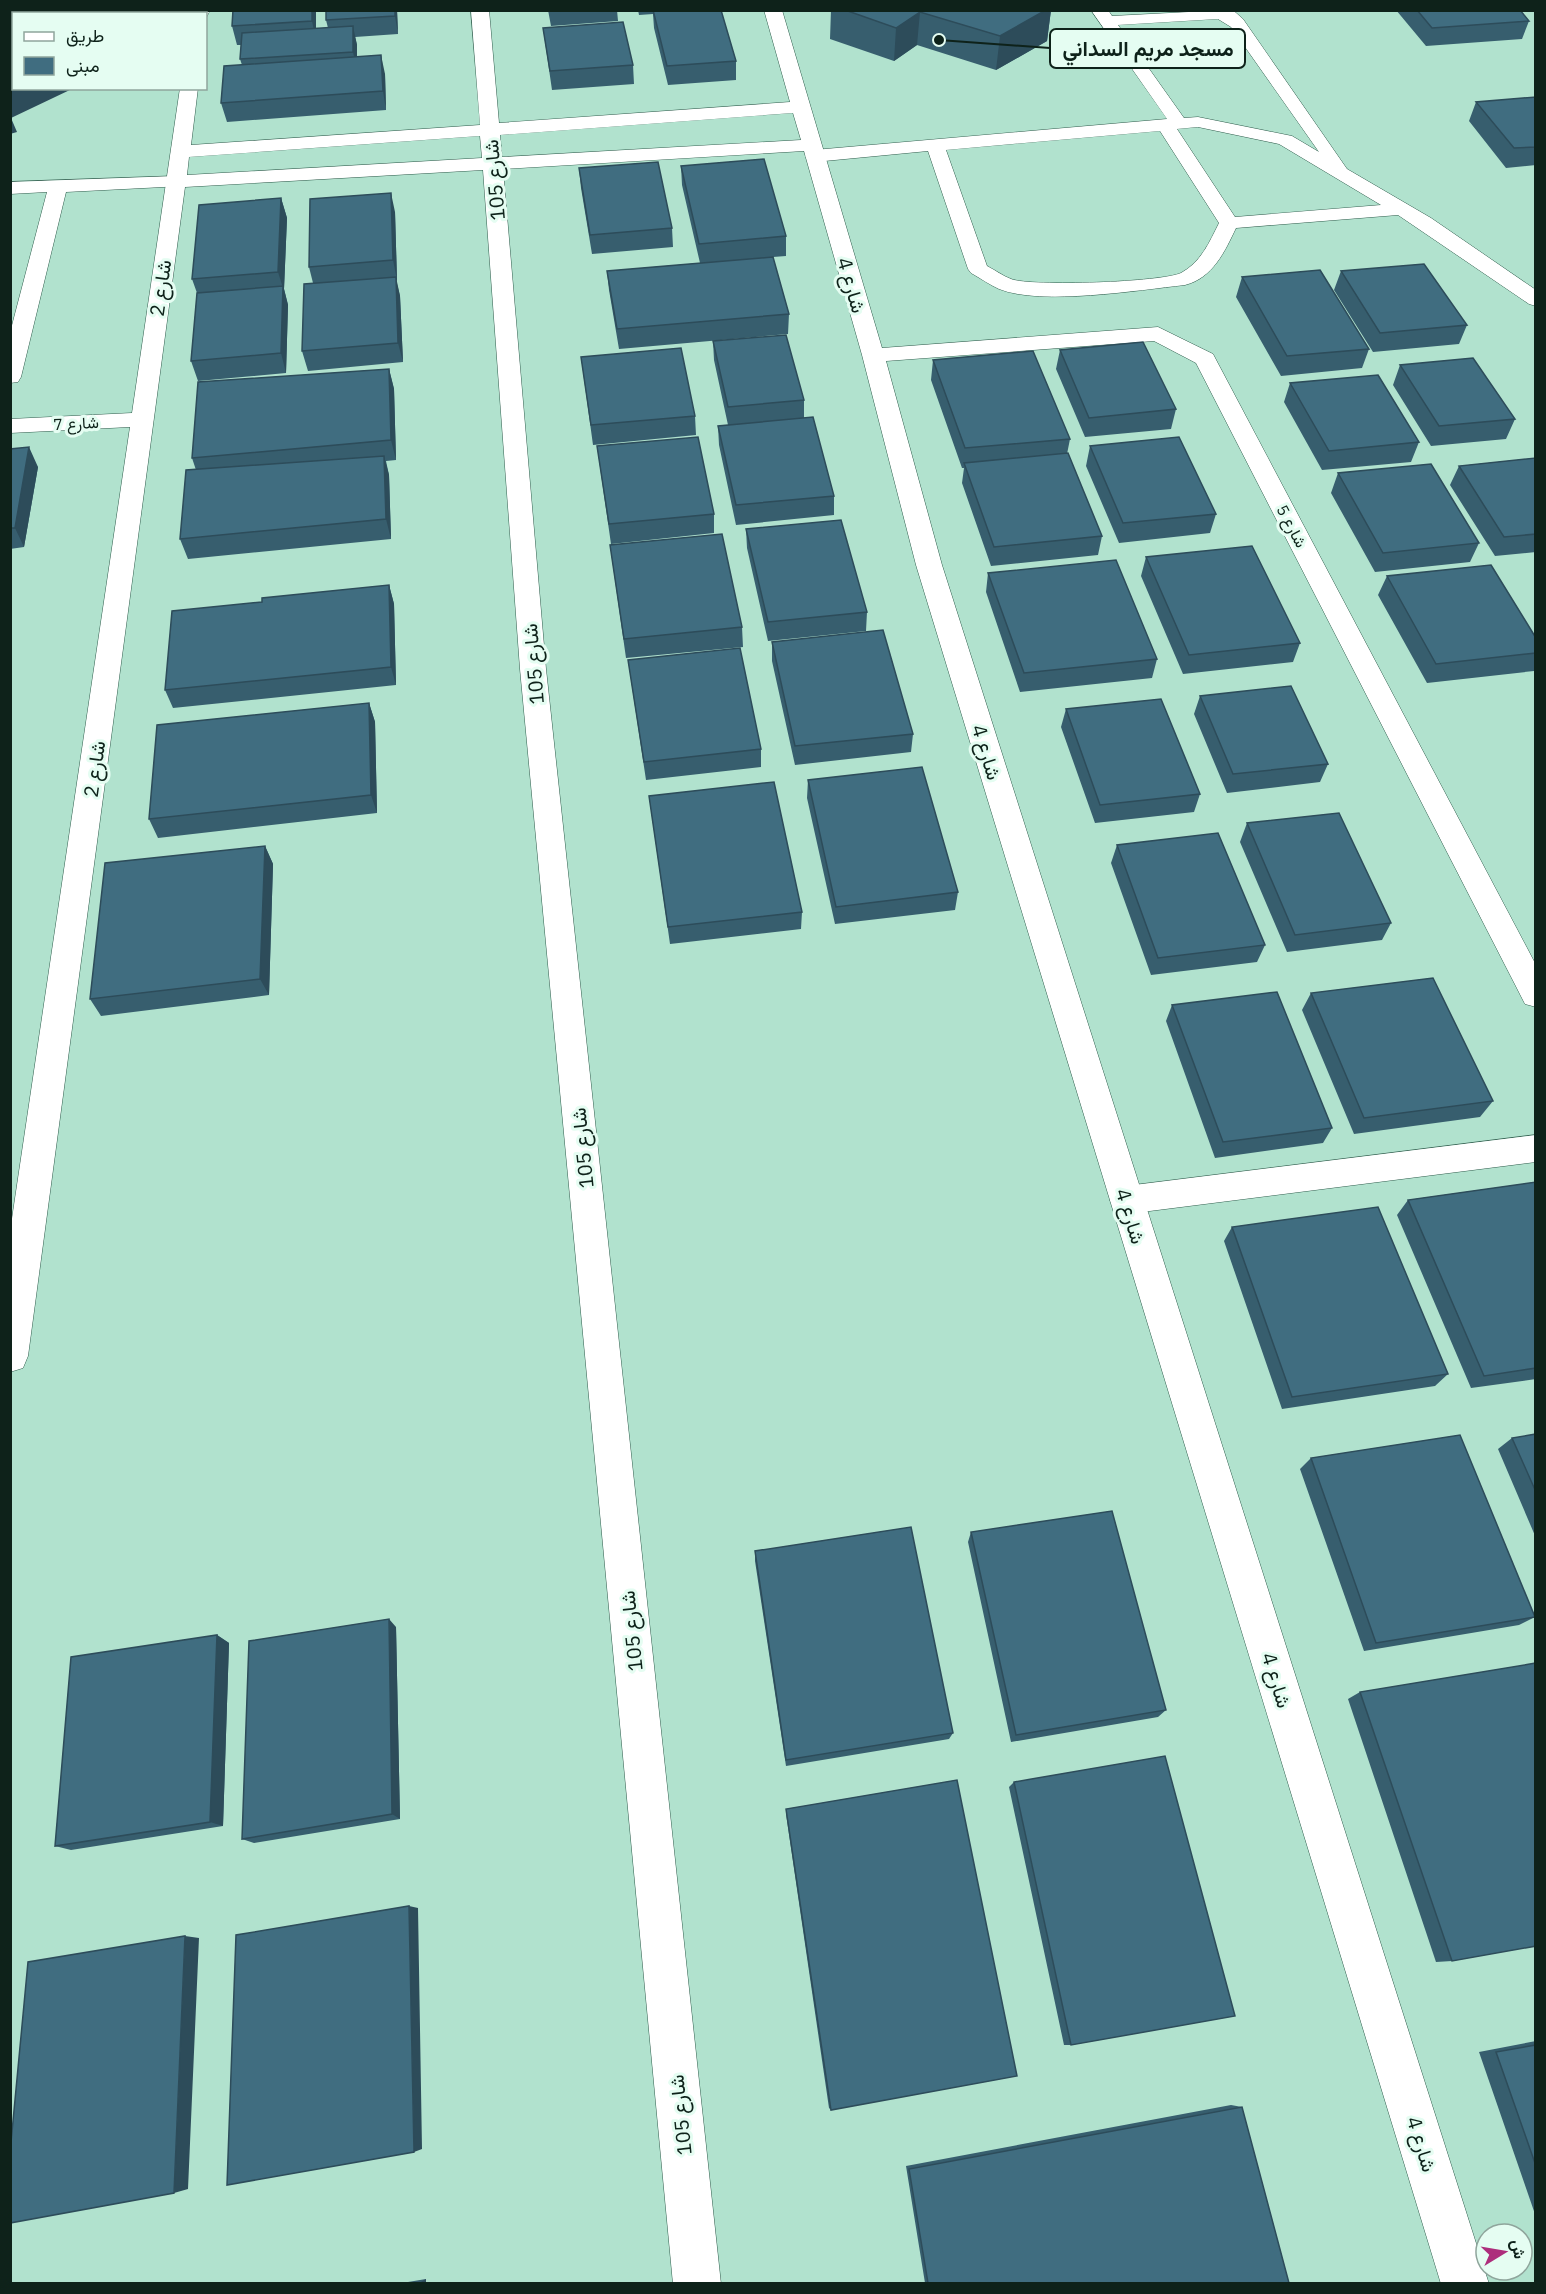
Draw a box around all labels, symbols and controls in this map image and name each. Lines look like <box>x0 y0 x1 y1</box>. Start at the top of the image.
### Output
legend <box>12 12 207 90</box>
text: طريق <box>66 24 104 47</box>
callout: مسجد مريم السداني <box>1050 29 1245 68</box>
text: مسجد مريم السداني <box>1062 34 1234 66</box>
text: مبنى <box>66 54 100 77</box>
street label: شارع 105 <box>477 138 512 221</box>
street label: شارع 4 <box>830 254 873 316</box>
street label: شارع 2 <box>143 258 178 318</box>
street label: شارع 7 <box>53 412 99 436</box>
street label: شارع 5 <box>1271 501 1312 552</box>
street label: شارع 105 <box>516 622 551 705</box>
street label: شارع 4 <box>965 721 1008 783</box>
street label: شارع 2 <box>77 739 112 799</box>
street label: شارع 105 <box>564 1106 601 1190</box>
street label: شارع 4 <box>1109 1185 1152 1247</box>
street label: شارع 105 <box>613 1589 650 1673</box>
street label: شارع 4 <box>1255 1649 1298 1711</box>
street label: شارع 105 <box>662 2073 699 2157</box>
street label: شارع 4 <box>1400 2113 1443 2175</box>
north arrow <box>1474 2222 1534 2282</box>
text: ش <box>1507 2238 1530 2260</box>

